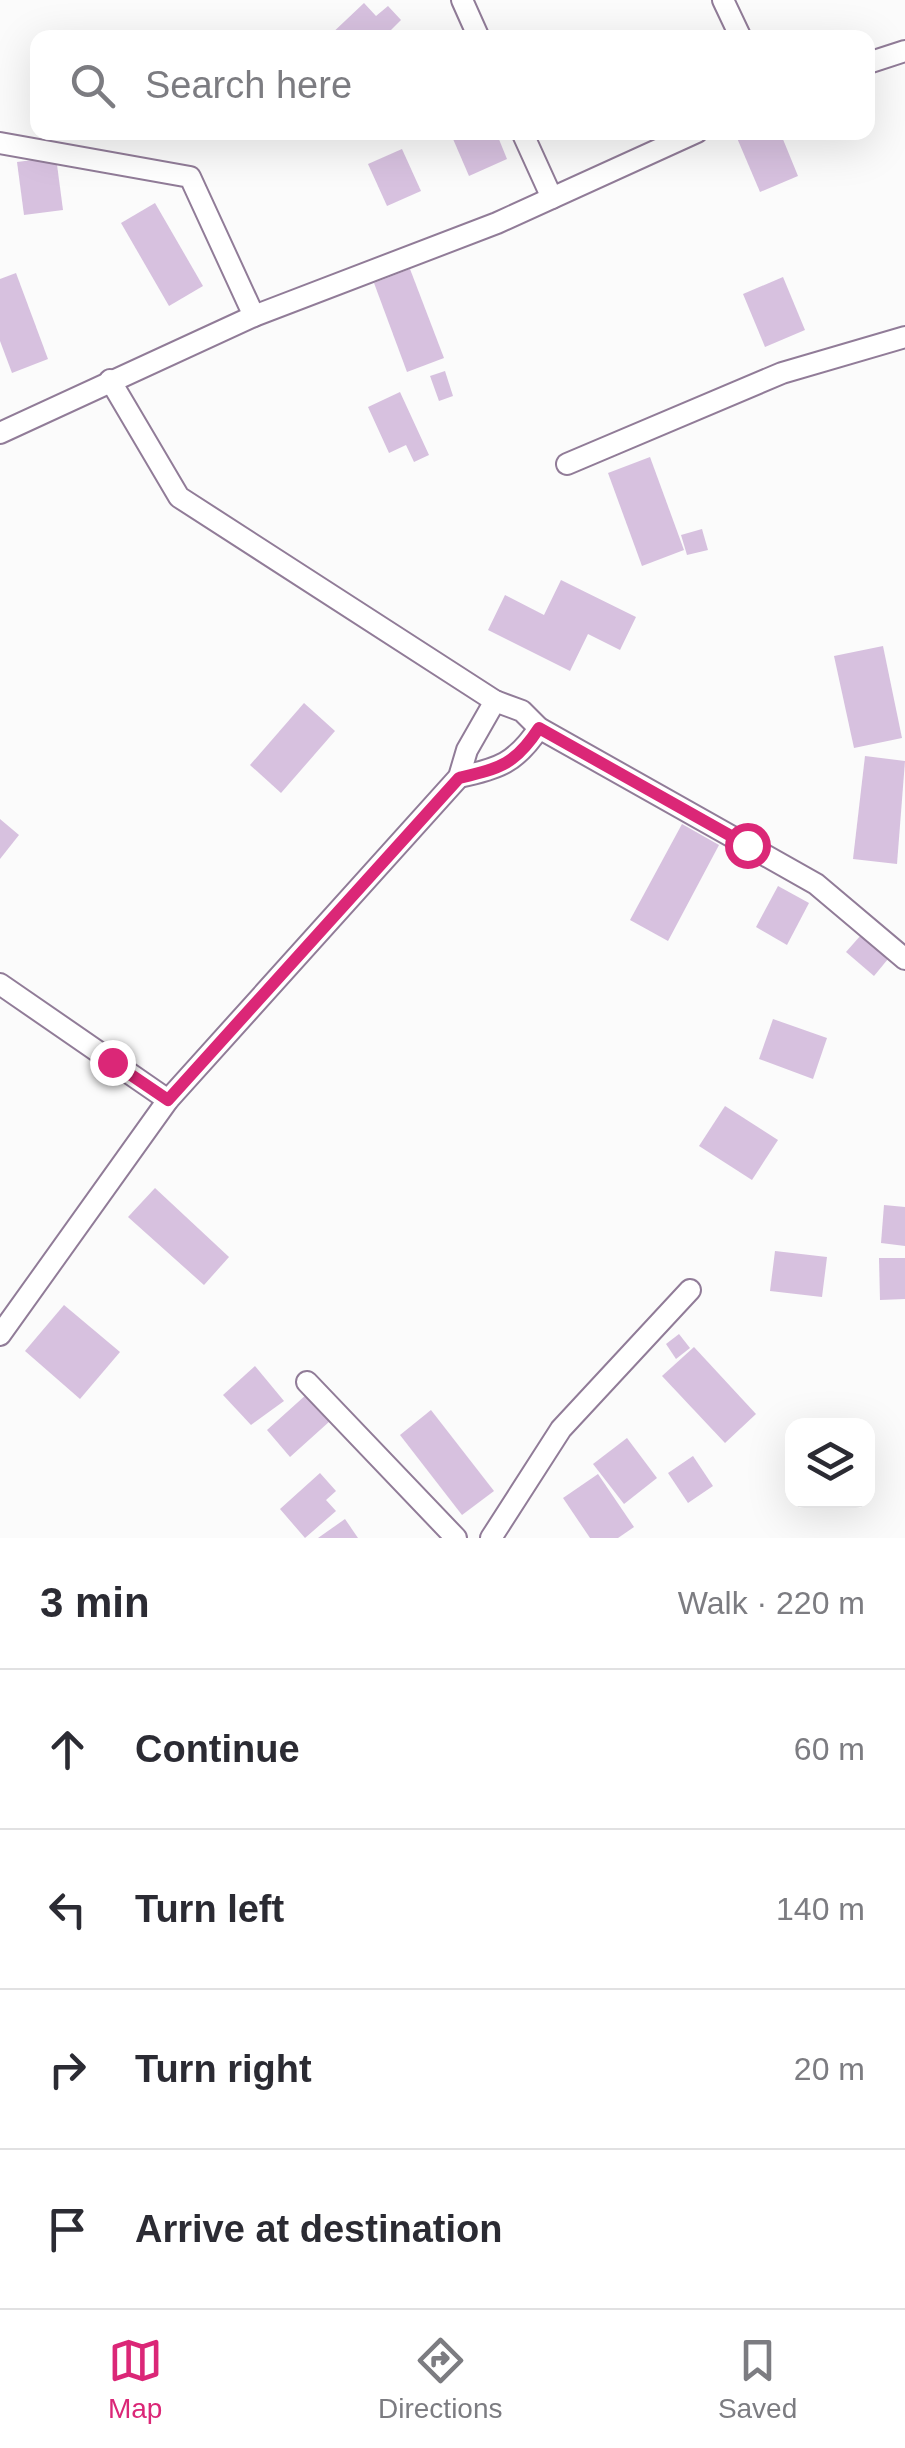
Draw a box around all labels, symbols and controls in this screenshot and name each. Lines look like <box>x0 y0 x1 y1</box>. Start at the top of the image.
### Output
search box <box>30 30 875 140</box>
icon: search <box>65 58 120 113</box>
text: Search here <box>145 64 352 106</box>
route start <box>725 823 771 869</box>
route end <box>90 1040 136 1086</box>
map controls <box>785 1418 875 1508</box>
button: layers <box>785 1418 875 1508</box>
text: 3 min <box>40 1579 150 1626</box>
text: Walk · 220 m <box>678 1585 865 1621</box>
icon: ahead <box>40 1722 95 1777</box>
text: Continue <box>135 1728 300 1770</box>
text: 60 m <box>794 1731 865 1767</box>
icon: left <box>40 1882 95 1937</box>
text: Turn left <box>135 1888 284 1930</box>
text: 140 m <box>776 1891 865 1927</box>
icon: right <box>40 2042 95 2097</box>
text: Turn right <box>135 2048 312 2090</box>
text: 20 m <box>794 2051 865 2087</box>
icon: arrive <box>40 2202 95 2257</box>
text: Arrive at destination <box>135 2208 502 2250</box>
tab: Map <box>108 2333 163 2425</box>
tab: Directions <box>378 2333 503 2425</box>
tab: Saved <box>718 2333 797 2425</box>

